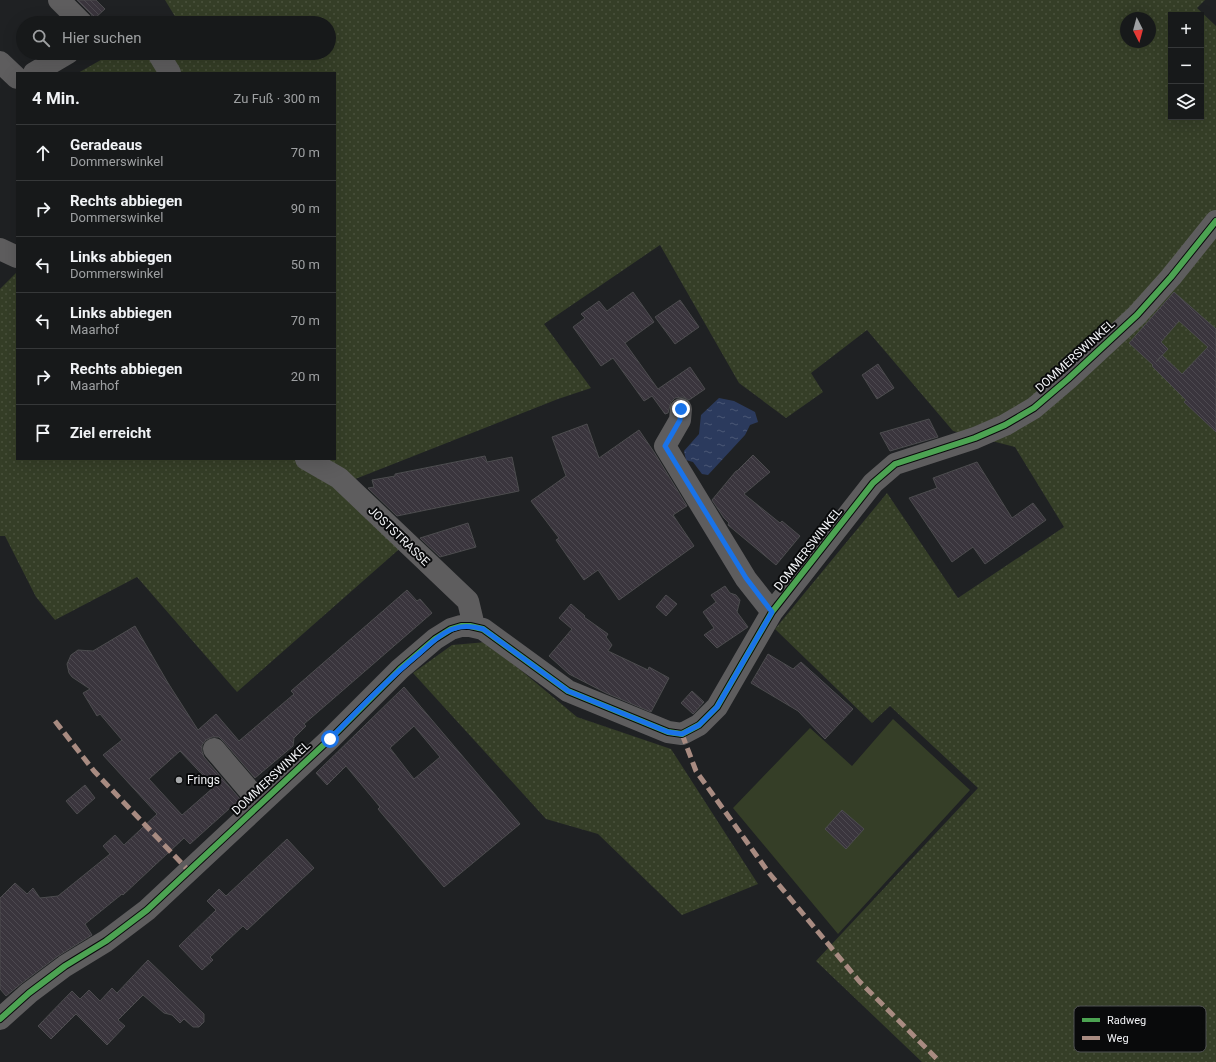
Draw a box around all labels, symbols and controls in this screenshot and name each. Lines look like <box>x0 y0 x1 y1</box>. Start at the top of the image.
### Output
north arrow <box>1120 12 1156 48</box>
map controls <box>1168 12 1204 120</box>
button: + <box>1168 12 1204 48</box>
search box <box>16 16 336 60</box>
icon: search <box>30 27 52 49</box>
text: Hier suchen <box>62 29 141 47</box>
button: − <box>1168 48 1204 84</box>
button: layers <box>1168 84 1204 120</box>
text: 4 Min. <box>32 88 80 108</box>
text: Zu Fuß · 300 m <box>234 91 320 106</box>
text: Geradeaus <box>70 136 142 154</box>
icon: ahead <box>32 142 54 164</box>
text: 70 m <box>291 145 320 160</box>
text: Dommerswinkel <box>70 154 163 169</box>
text: Rechts abbiegen <box>70 192 183 210</box>
icon: right <box>32 198 54 220</box>
text: 90 m <box>291 201 320 216</box>
text: Dommerswinkel <box>70 210 163 225</box>
text: Links abbiegen <box>70 248 172 266</box>
icon: left <box>32 254 54 276</box>
text: 50 m <box>291 257 320 272</box>
text: Dommerswinkel <box>70 266 163 281</box>
text: Links abbiegen <box>70 304 172 322</box>
icon: left <box>32 310 54 332</box>
text: 70 m <box>291 313 320 328</box>
street label: DOMMERSWINKEL <box>1033 316 1118 395</box>
text: Maarhof <box>70 322 119 337</box>
text: Rechts abbiegen <box>70 360 183 378</box>
icon: right <box>32 366 54 388</box>
text: 20 m <box>291 369 320 384</box>
text: Maarhof <box>70 378 119 393</box>
route end <box>672 400 690 418</box>
icon: arrive <box>32 422 54 444</box>
text: Ziel erreicht <box>70 424 151 442</box>
street label: JOSTSTRASSE <box>365 503 433 569</box>
street label: DOMMERSWINKEL <box>771 504 845 593</box>
route start <box>321 730 339 748</box>
street label: DOMMERSWINKEL <box>229 738 313 818</box>
place label: Frings <box>187 773 220 787</box>
marker: Frings <box>174 775 184 785</box>
legend <box>1074 1006 1206 1052</box>
text: Radweg <box>1107 1014 1146 1027</box>
text: Weg <box>1107 1032 1129 1045</box>

